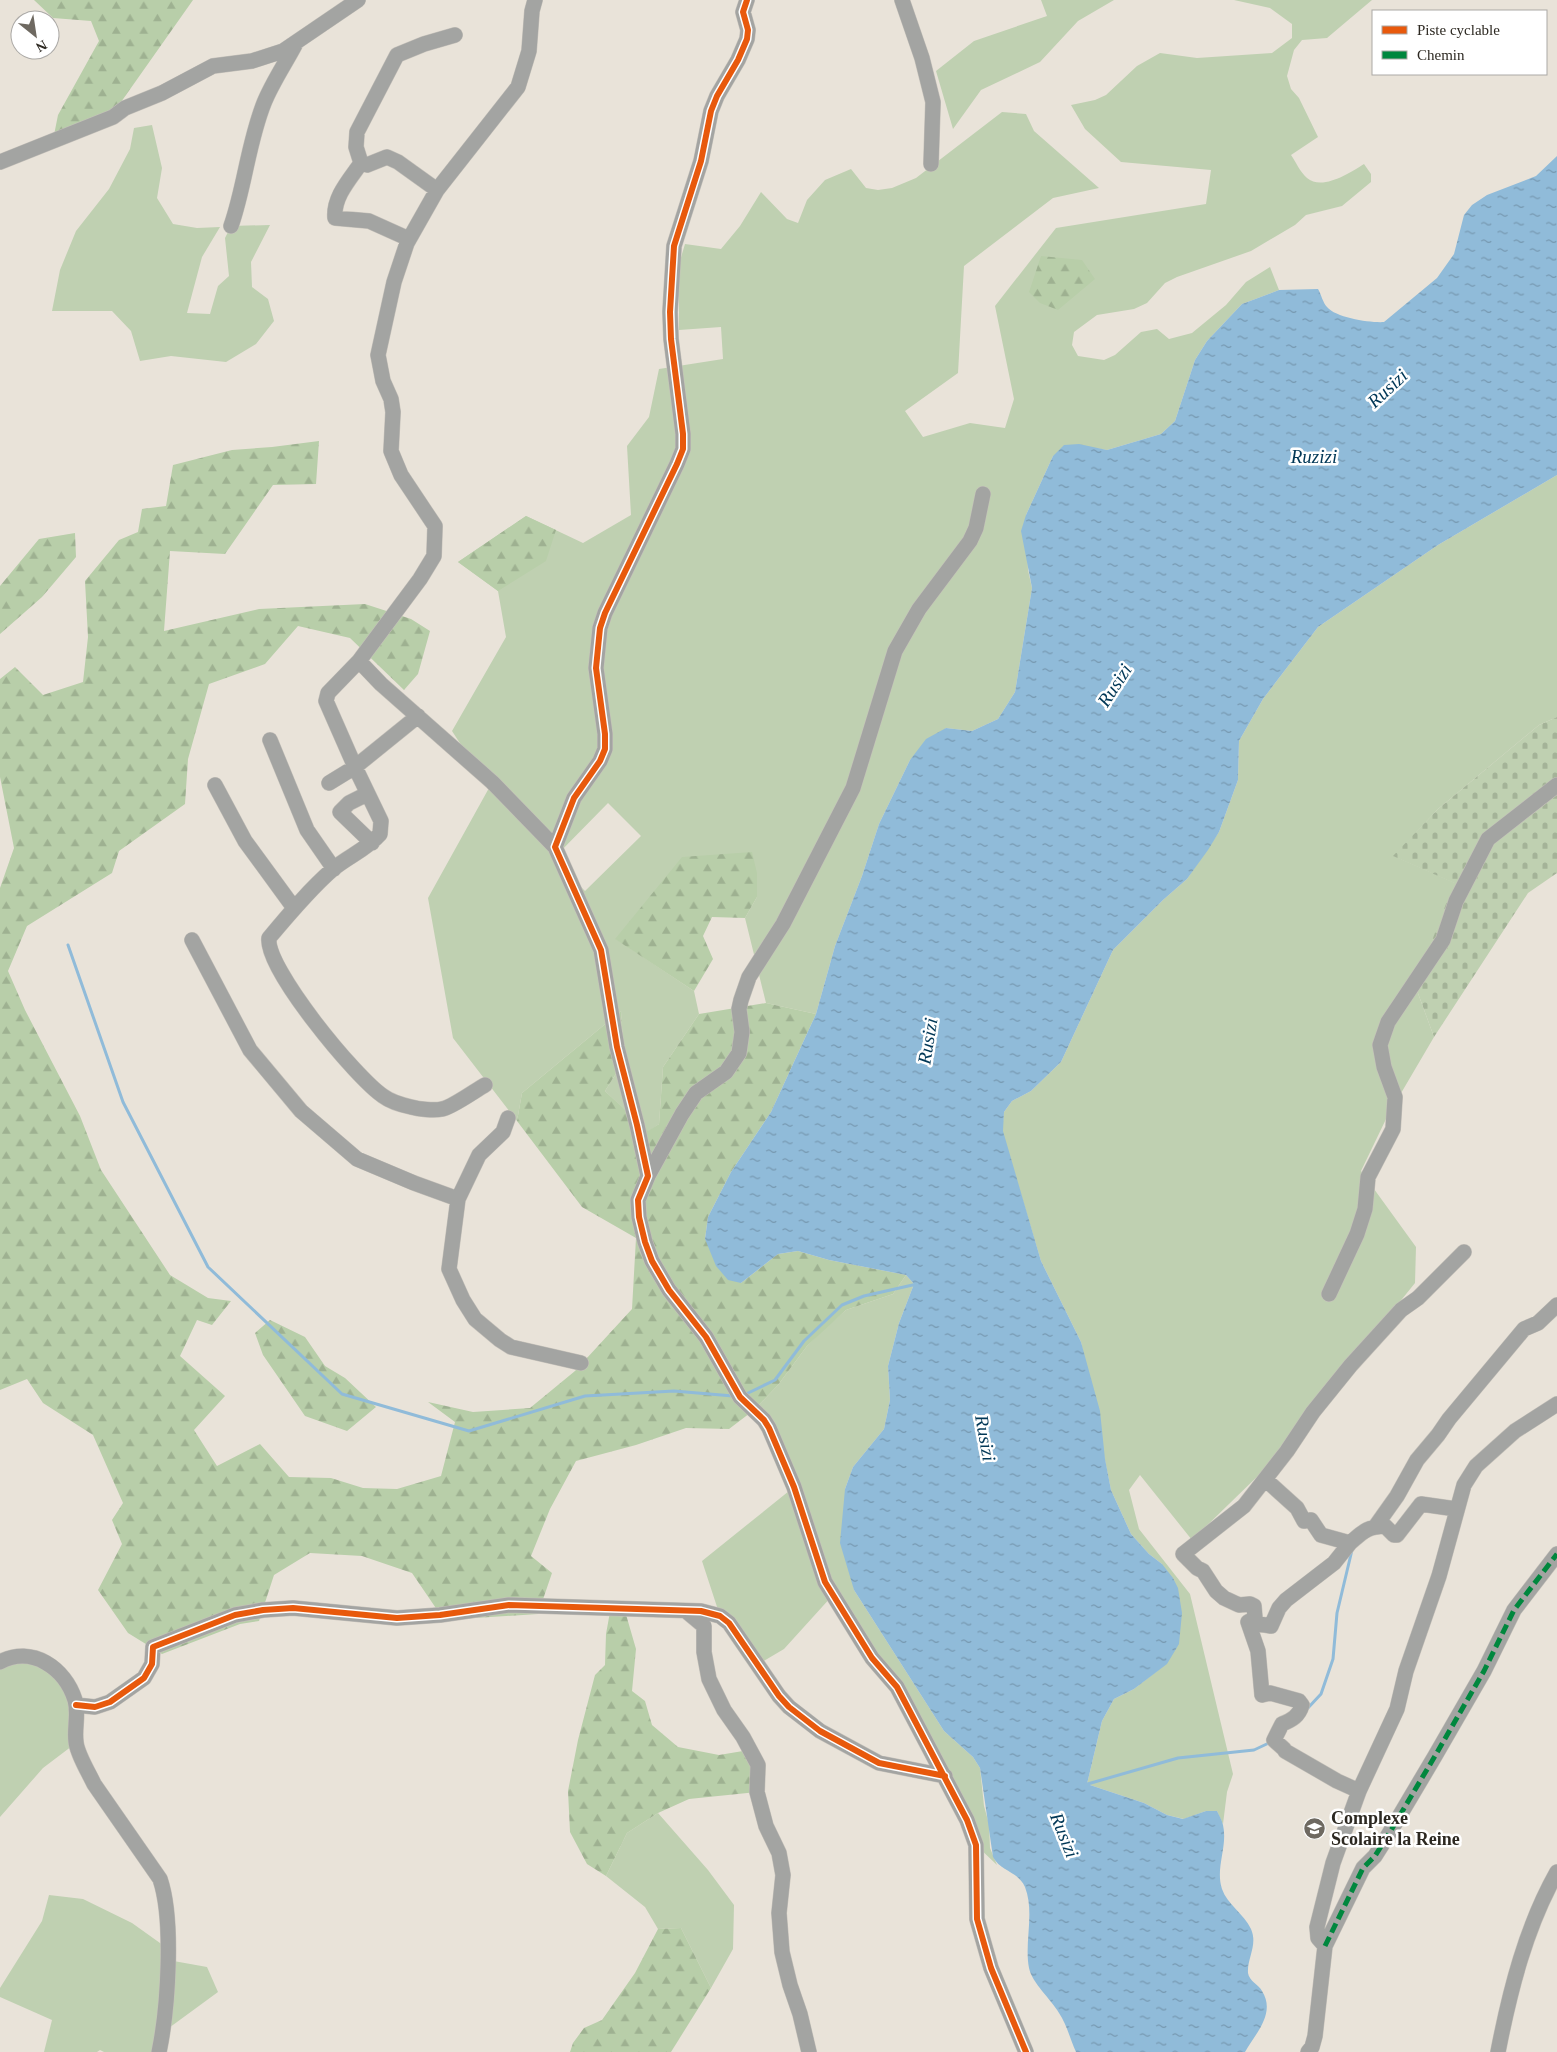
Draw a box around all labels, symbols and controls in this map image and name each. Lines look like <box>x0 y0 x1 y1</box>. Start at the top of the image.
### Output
north arrow <box>10 10 60 60</box>
legend <box>1372 10 1547 75</box>
text: Piste cyclable <box>1417 22 1500 38</box>
text: N <box>33 37 49 55</box>
text: Chemin <box>1417 47 1465 63</box>
water label: Rusizi <box>1362 365 1411 413</box>
water label: Ruzizi <box>1290 446 1337 467</box>
water label: Rusizi <box>1092 660 1136 711</box>
water label: Rusizi <box>913 1016 941 1067</box>
water label: Rusizi <box>971 1412 1000 1463</box>
place label: Complexe Scolaire la Reine <box>1331 1808 1460 1849</box>
water label: Rusizi <box>1046 1809 1083 1861</box>
school or university icon: Complexe Scolaire la Reine <box>1303 1816 1327 1840</box>

